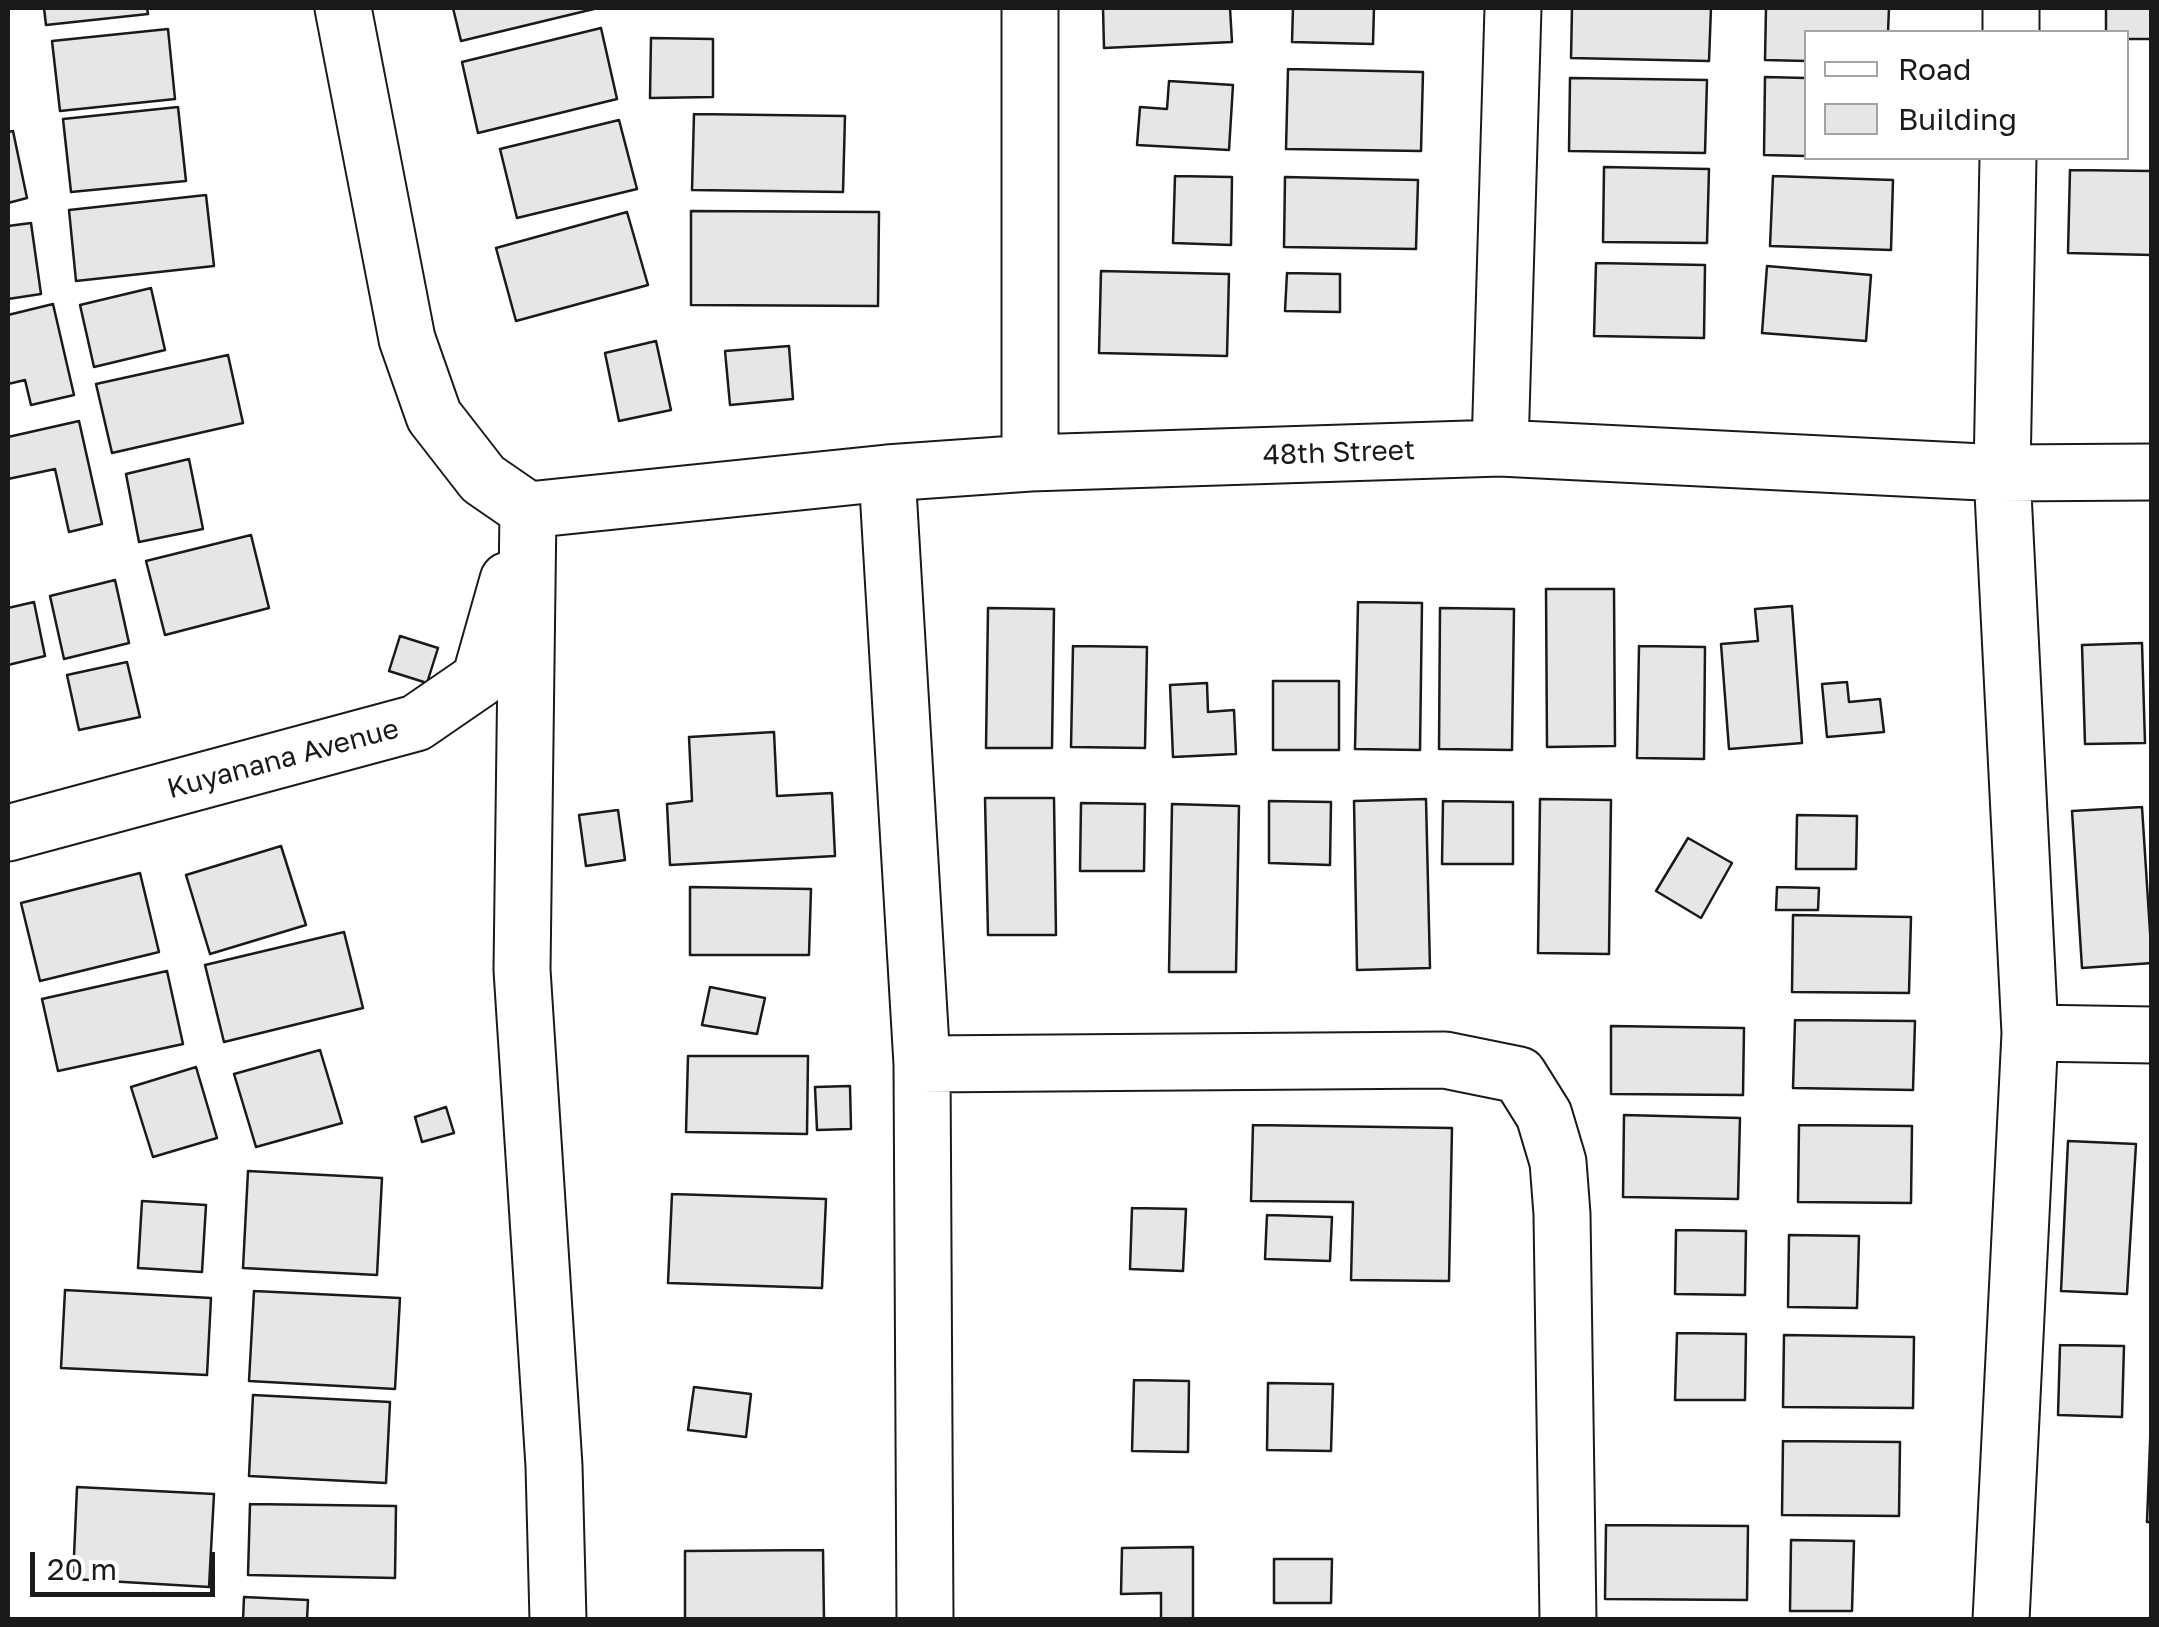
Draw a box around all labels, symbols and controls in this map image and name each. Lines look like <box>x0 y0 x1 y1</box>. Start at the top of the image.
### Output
legend <box>1804 30 2129 160</box>
text: Road <box>1898 51 1972 87</box>
text: Building <box>1898 101 2017 137</box>
street label: 48th Street <box>1262 434 1416 472</box>
street label: Kuyanana Avenue <box>164 712 402 806</box>
scale bar <box>35 1532 220 1594</box>
text: 20 m <box>47 1551 117 1587</box>

